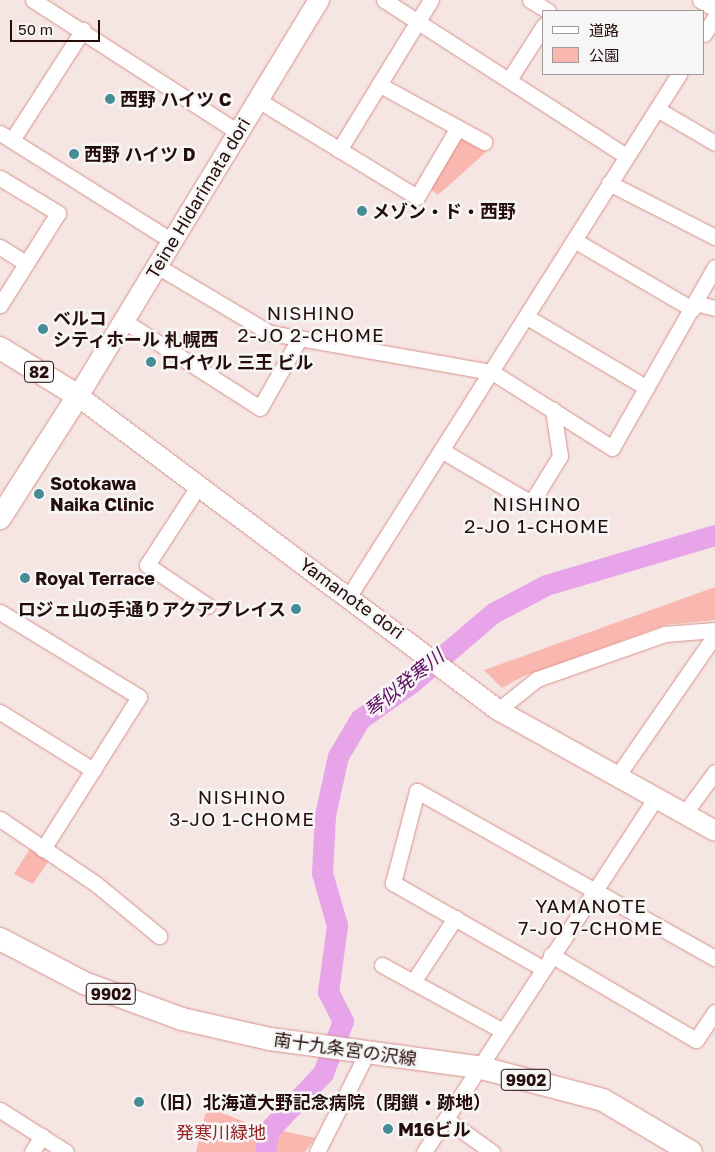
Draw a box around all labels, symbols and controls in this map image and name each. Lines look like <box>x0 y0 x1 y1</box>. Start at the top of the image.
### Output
scale bar <box>12 10 102 42</box>
legend <box>542 10 705 75</box>
text: 50 m <box>18 20 53 38</box>
text: 道路 <box>589 21 619 39</box>
text: 公園 <box>589 46 619 64</box>
place label: 西野 ハイツ C <box>120 88 232 110</box>
marker: 西野 ハイツ C <box>104 93 116 105</box>
street label: Teine Hidarimata dori <box>141 114 255 282</box>
place label: 西野 ハイツ D <box>84 143 196 165</box>
marker: 西野 ハイツ D <box>68 148 80 160</box>
place label: メゾン・ド・西野 <box>372 200 516 222</box>
marker: メゾン・ド・西野 <box>356 205 368 217</box>
district label: NISHINO 2-JO 2-CHOME <box>236 302 386 346</box>
place label: ベルコ シティホール 札幌西 <box>53 308 219 350</box>
marker: ベルコ シティホール 札幌西 <box>37 323 49 335</box>
place label: ロイヤル 三王 ビル <box>161 351 314 373</box>
marker: ロイヤル 三王 ビル <box>145 356 157 368</box>
road number: 82 <box>24 358 54 386</box>
place label: Sotokawa Naika Clinic <box>50 473 154 516</box>
marker: Sotokawa Naika Clinic <box>32 487 46 501</box>
district label: NISHINO 2-JO 1-CHOME <box>463 493 611 537</box>
street label: Yamanote dori <box>295 553 409 643</box>
place label: Royal Terrace <box>35 567 155 589</box>
marker: Royal Terrace <box>19 572 31 584</box>
place label: ロジェ山の手通りアクアプレイス <box>16 598 286 620</box>
marker: ロジェ山の手通りアクアプレイス <box>290 603 302 615</box>
water label: 琴似発寒川 <box>360 644 448 722</box>
district label: NISHINO 3-JO 1-CHOME <box>168 786 316 830</box>
district label: YAMANOTE 7-JO 7-CHOME <box>517 895 665 939</box>
road number: 9902 <box>85 981 137 1008</box>
street label: 南十九条宮の沢線 <box>272 1028 418 1070</box>
road number: 9902 <box>500 1066 552 1094</box>
place label: （旧）北海道大野記念病院（閉鎖・跡地） <box>149 1091 491 1113</box>
marker: （旧）北海道大野記念病院（閉鎖・跡地） <box>133 1096 145 1108</box>
place label: M16ビル <box>398 1118 471 1140</box>
park label: 発寒川緑地 <box>176 1121 266 1143</box>
marker: M16ビル <box>382 1123 394 1135</box>

